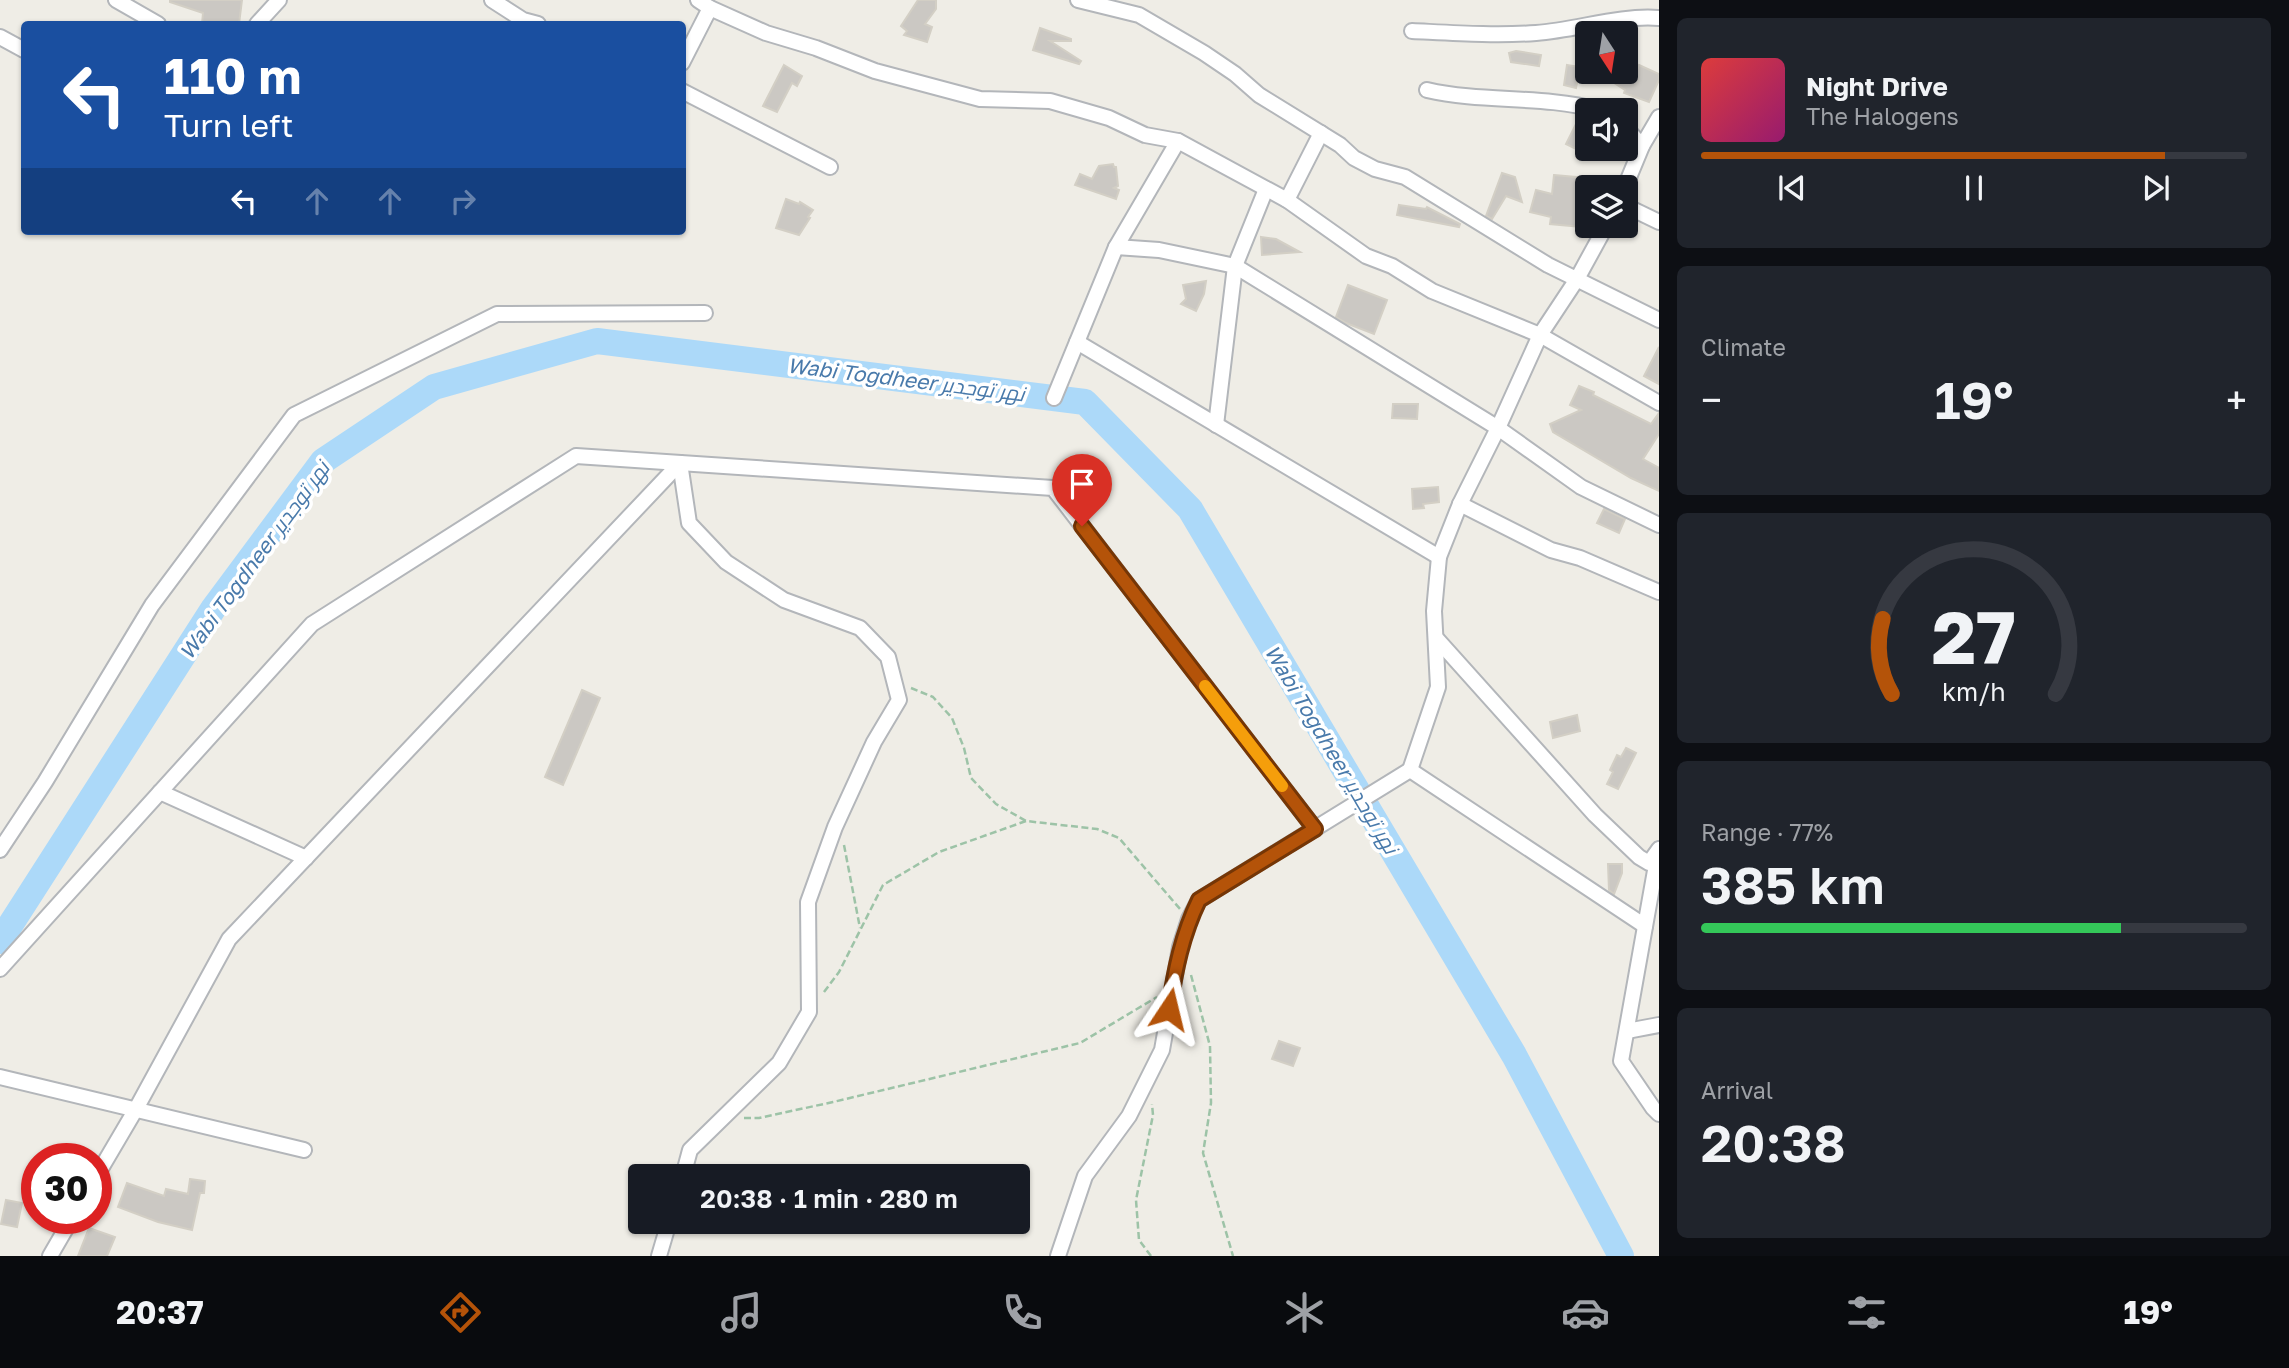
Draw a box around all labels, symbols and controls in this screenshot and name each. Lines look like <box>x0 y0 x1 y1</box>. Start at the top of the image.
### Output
north arrow <box>1575 21 1638 84</box>
map controls <box>1575 21 1638 238</box>
text: 110 m <box>164 46 301 105</box>
icon: left <box>49 49 140 140</box>
text: Night Drive <box>1806 71 1948 102</box>
button: sound <box>1575 98 1638 161</box>
text: The Halogens <box>1806 102 1959 130</box>
text: Turn left <box>164 106 293 144</box>
icon: previous <box>1773 169 1811 207</box>
icon: pause <box>1955 169 1993 207</box>
icon: next <box>2137 169 2175 207</box>
button: layers <box>1575 175 1638 238</box>
icon: left <box>225 182 263 220</box>
icon: ahead <box>298 182 336 220</box>
icon: ahead <box>371 182 409 220</box>
icon: right <box>444 182 482 220</box>
text: Climate <box>1701 333 1786 361</box>
water label: Wabi Togdheer نهر توجدير <box>786 352 1028 408</box>
text: 19° <box>1935 368 2013 430</box>
text: − <box>1701 377 1722 422</box>
text: + <box>2226 377 2247 422</box>
water label: Wabi Togdheer نهر توجدير <box>173 454 337 665</box>
pin <box>1052 454 1112 526</box>
icon: arrive <box>1063 465 1101 503</box>
text: 27 <box>1932 593 2016 680</box>
water label: Wabi Togdheer نهر توجدير <box>1258 640 1406 861</box>
text: km/h <box>1942 676 2006 707</box>
text: Range · 77% <box>1701 818 1833 846</box>
text: 385 km <box>1701 853 1885 915</box>
position arrow <box>1132 972 1206 1046</box>
text: Arrival <box>1701 1076 1773 1104</box>
text: 20:38 <box>1701 1111 1846 1173</box>
speed limit sign: 30 <box>21 1143 112 1234</box>
text: 20:38 · 1 min · 280 m <box>700 1183 958 1214</box>
icon: directions <box>436 1288 485 1337</box>
icon: music <box>717 1288 766 1337</box>
icon: phone <box>998 1288 1047 1337</box>
icon: climate <box>1280 1288 1329 1337</box>
icon: car <box>1561 1288 1610 1337</box>
icon: filters <box>1842 1288 1891 1337</box>
text: 20:37 <box>116 1293 204 1331</box>
text: 19° <box>2124 1293 2173 1331</box>

